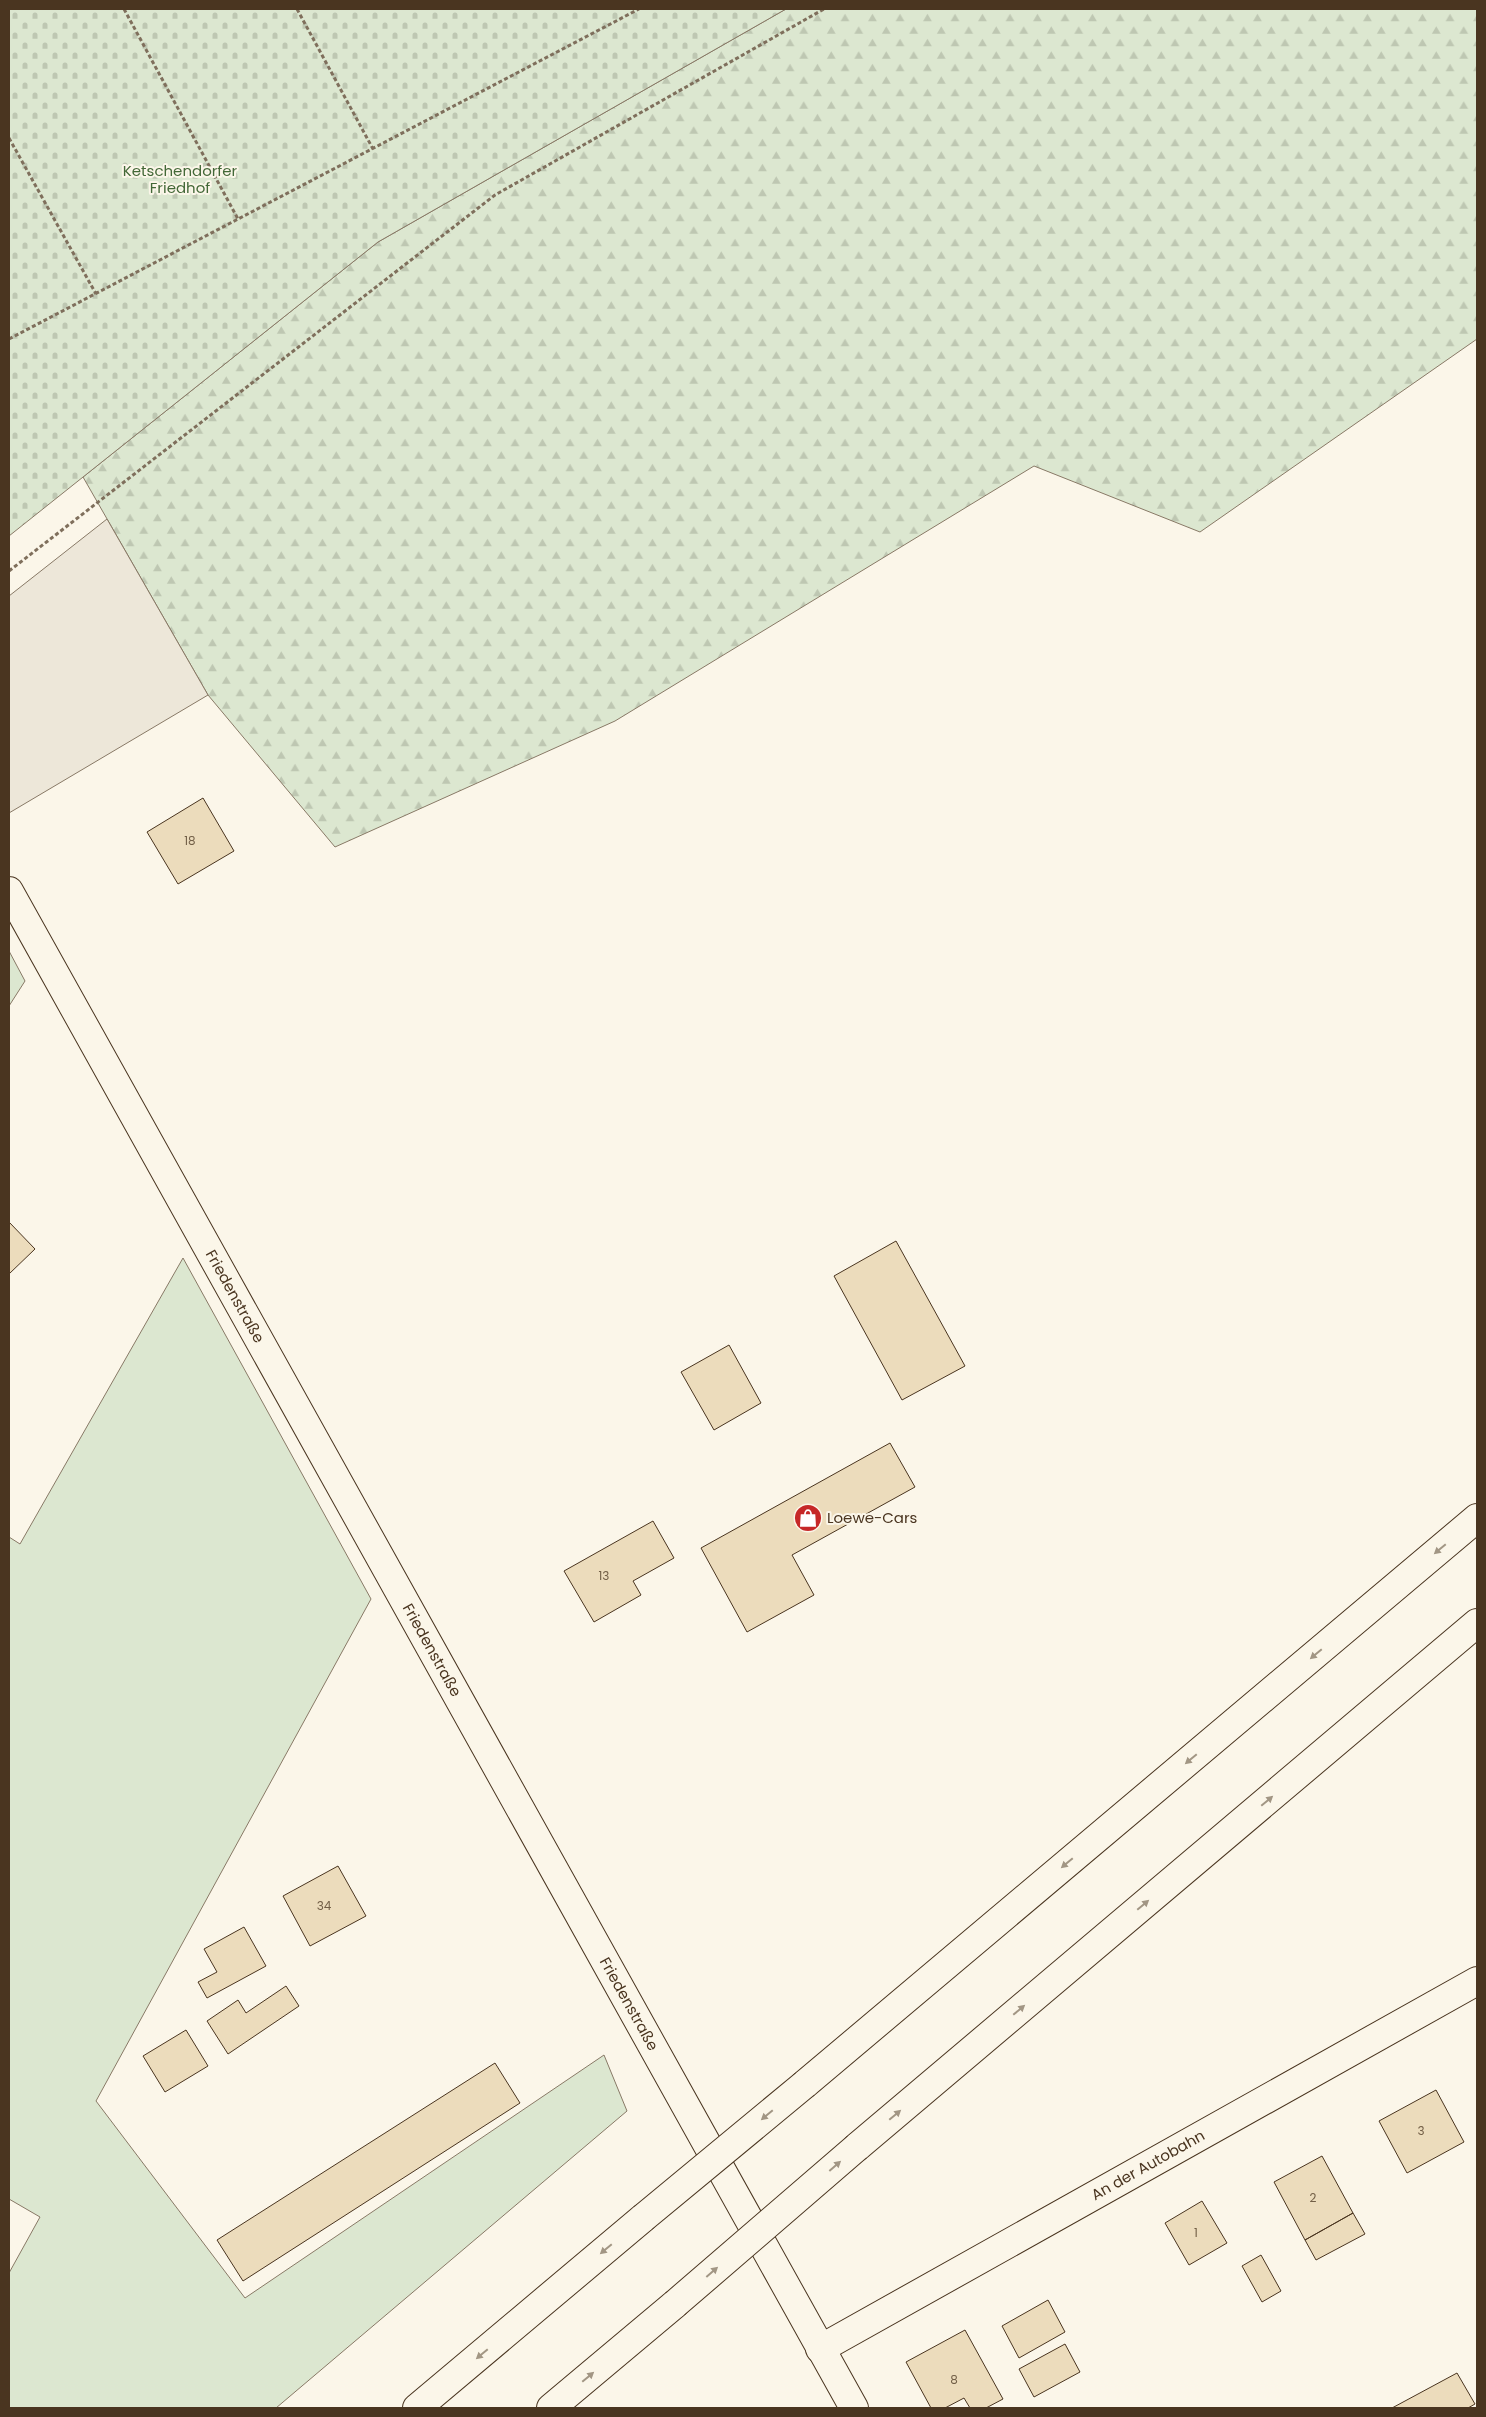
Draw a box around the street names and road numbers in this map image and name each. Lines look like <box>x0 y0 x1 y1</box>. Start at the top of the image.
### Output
street label: Friedenstraße <box>201 1246 270 1347</box>
street label: Friedenstraße <box>398 1599 467 1700</box>
street label: Friedenstraße <box>595 1953 664 2054</box>
street label: An der Autobahn <box>1087 2125 1208 2205</box>

